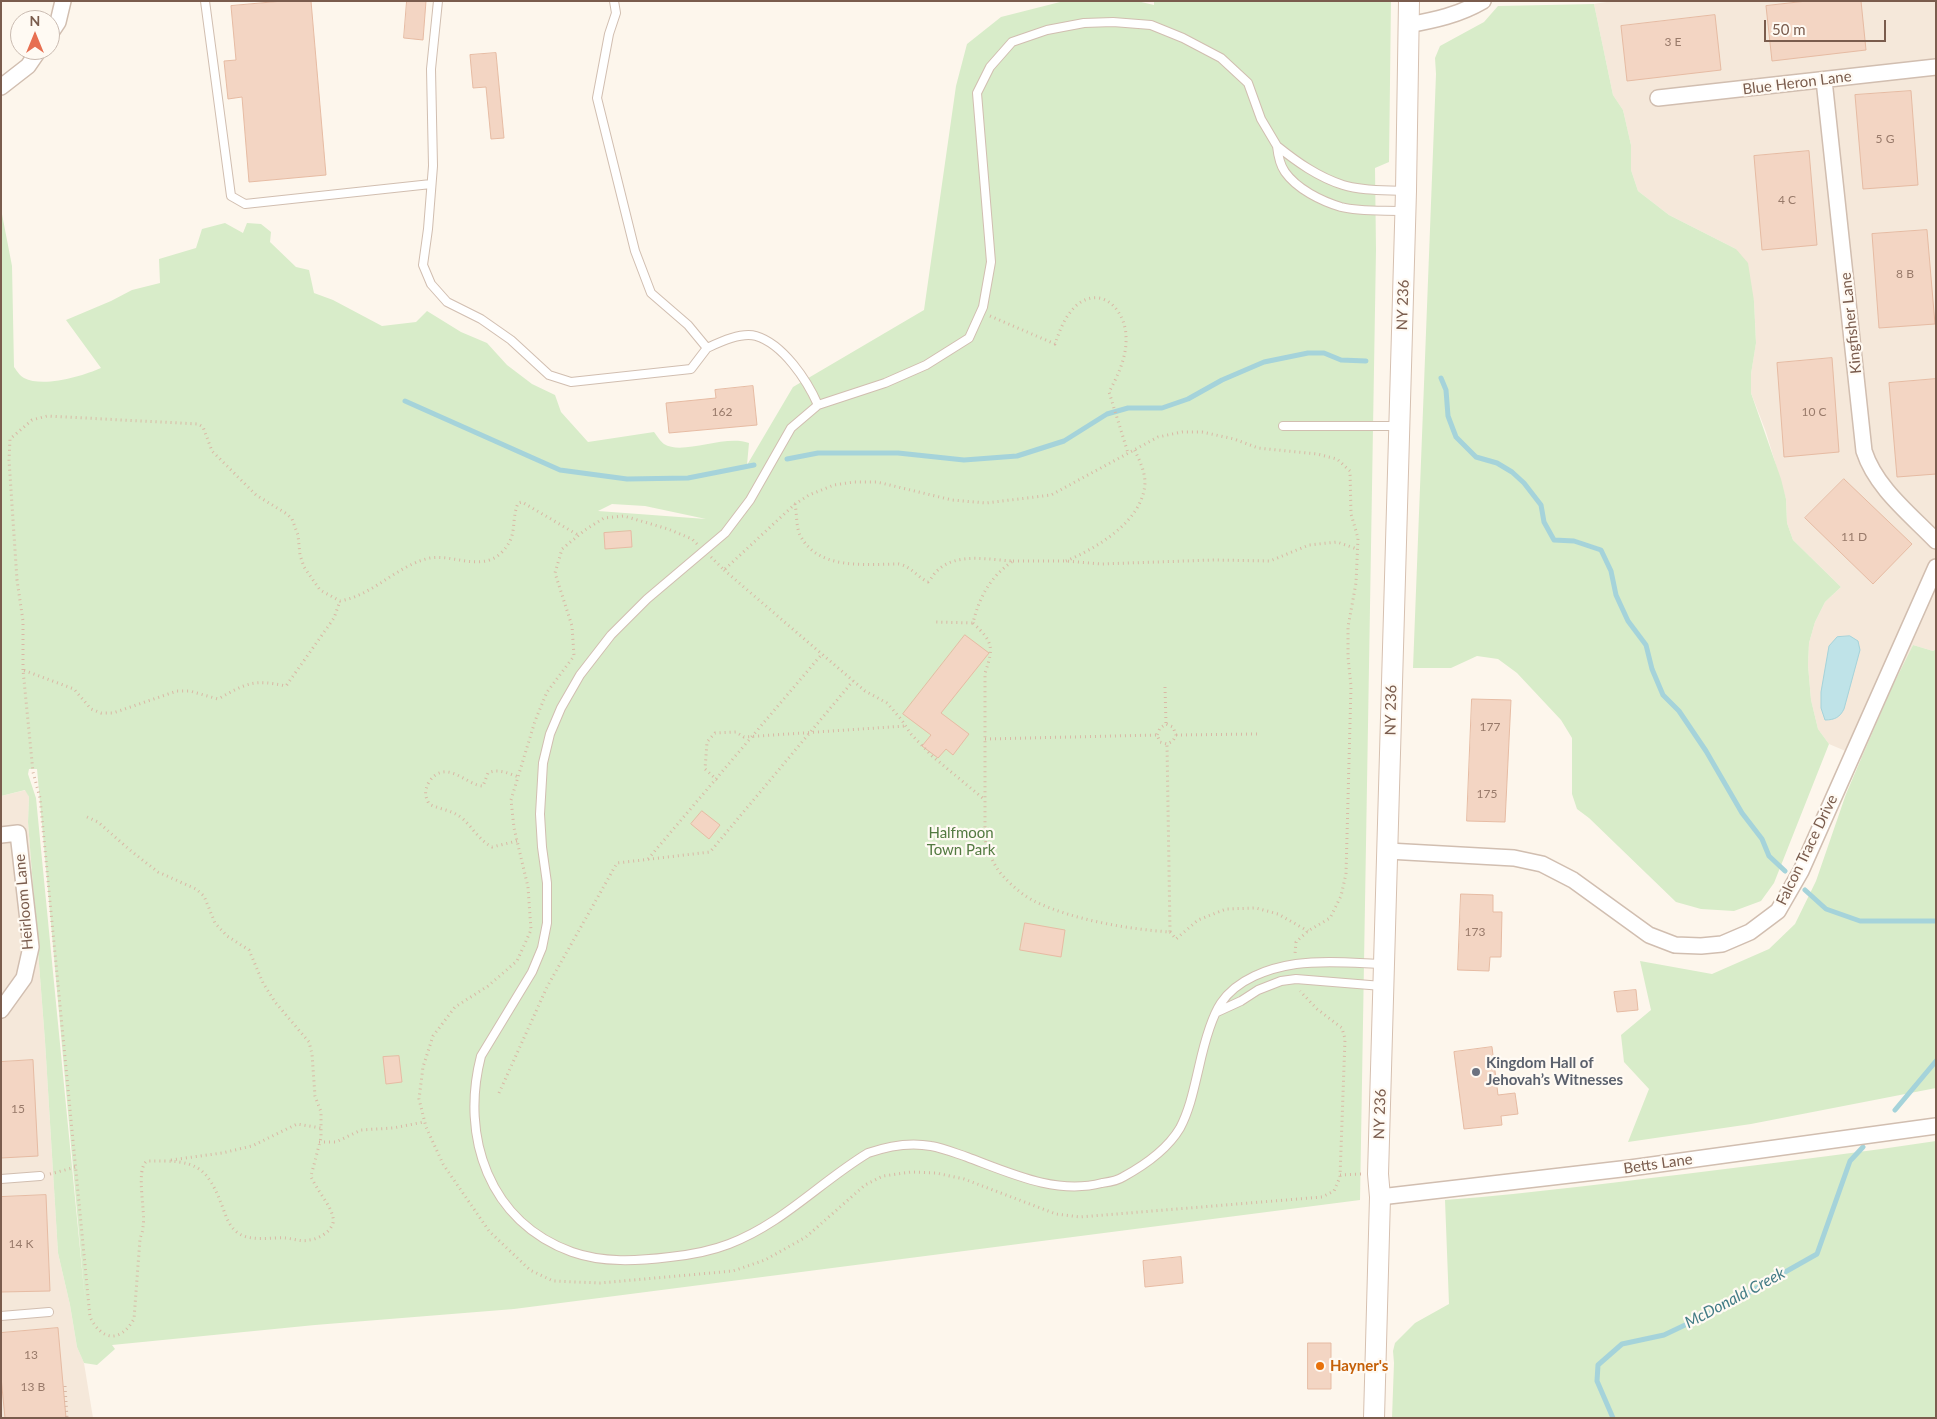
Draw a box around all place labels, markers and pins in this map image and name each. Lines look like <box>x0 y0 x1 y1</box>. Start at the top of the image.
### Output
place label: Kingdom Hall of Jehovah’s Witnesses <box>1486 1054 1623 1089</box>
marker: Kingdom Hall of Jehovah’s Witnesses <box>1470 1066 1482 1078</box>
place label: Hayner's <box>1330 1357 1388 1375</box>
marker: Hayner's <box>1314 1360 1326 1372</box>

